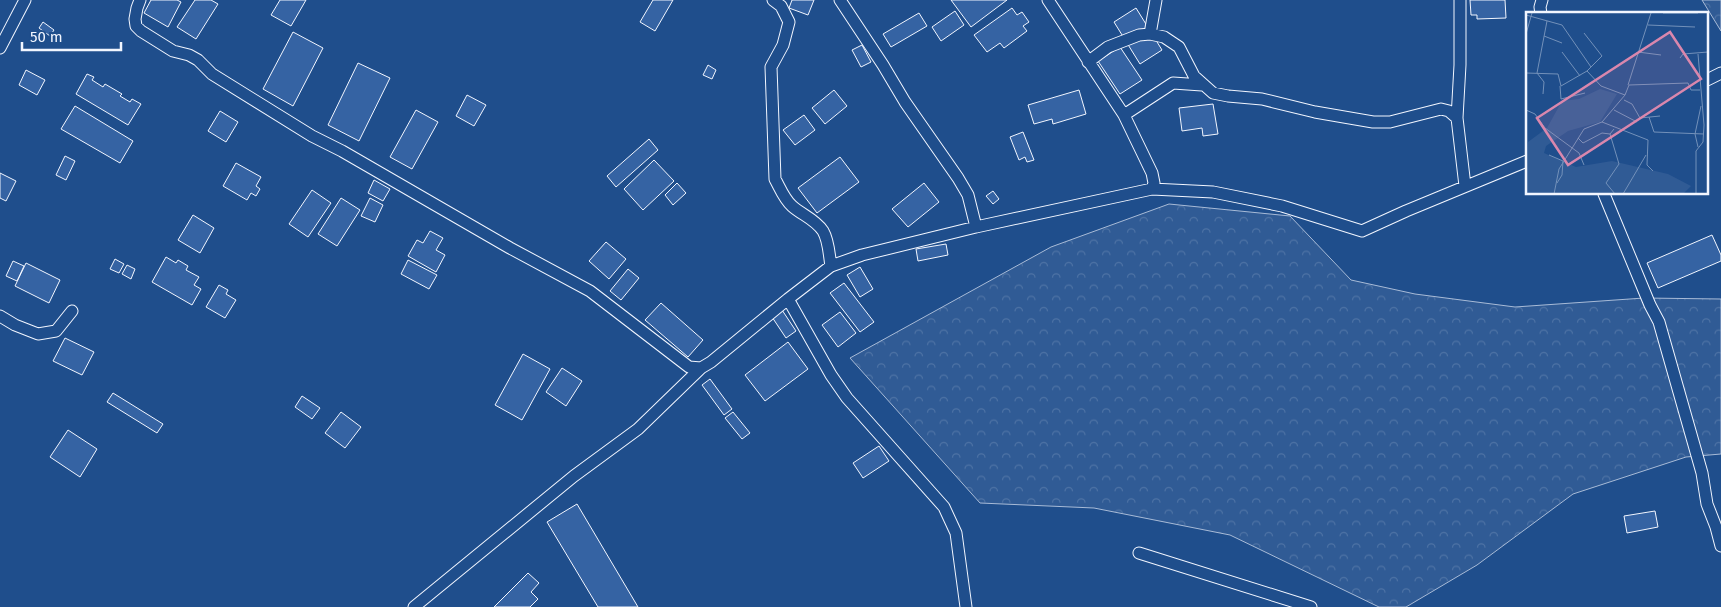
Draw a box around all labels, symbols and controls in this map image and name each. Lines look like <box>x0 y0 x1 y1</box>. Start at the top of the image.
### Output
inset map <box>1526 12 1708 195</box>
scale bar <box>22 20 121 52</box>
text: 50 m <box>30 28 63 46</box>

